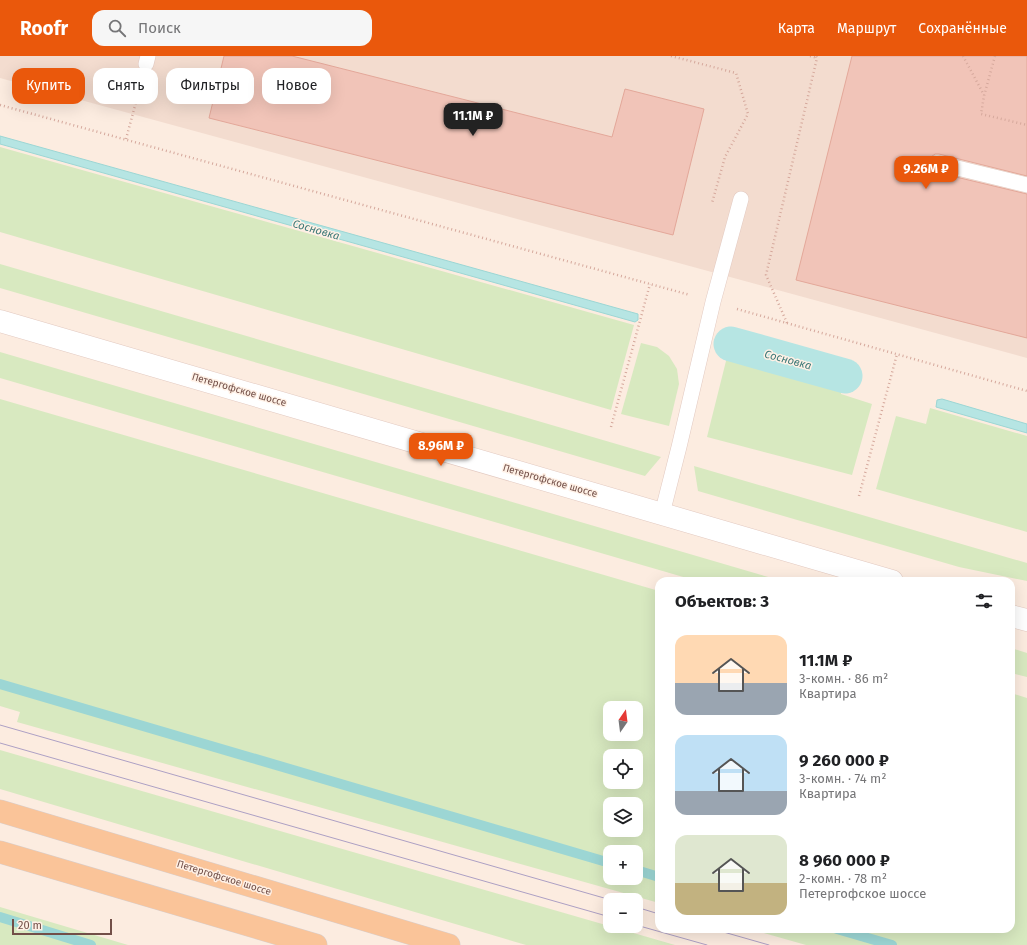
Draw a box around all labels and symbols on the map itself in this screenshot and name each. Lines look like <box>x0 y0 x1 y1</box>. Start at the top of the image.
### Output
pin: 11.1M ₽ <box>436 103 510 137</box>
pin: 9.26M ₽ <box>889 156 963 190</box>
water label: Сосновка <box>291 217 341 243</box>
water label: Сосновка <box>763 347 813 373</box>
street label: Петергофское шоссе <box>190 371 288 409</box>
pin: 8.96M ₽ <box>404 433 478 467</box>
street label: Петергофское шоссе <box>501 462 599 500</box>
north arrow <box>603 701 643 741</box>
street label: Петергофское шоссе <box>175 858 273 898</box>
scale bar <box>12 917 112 936</box>

